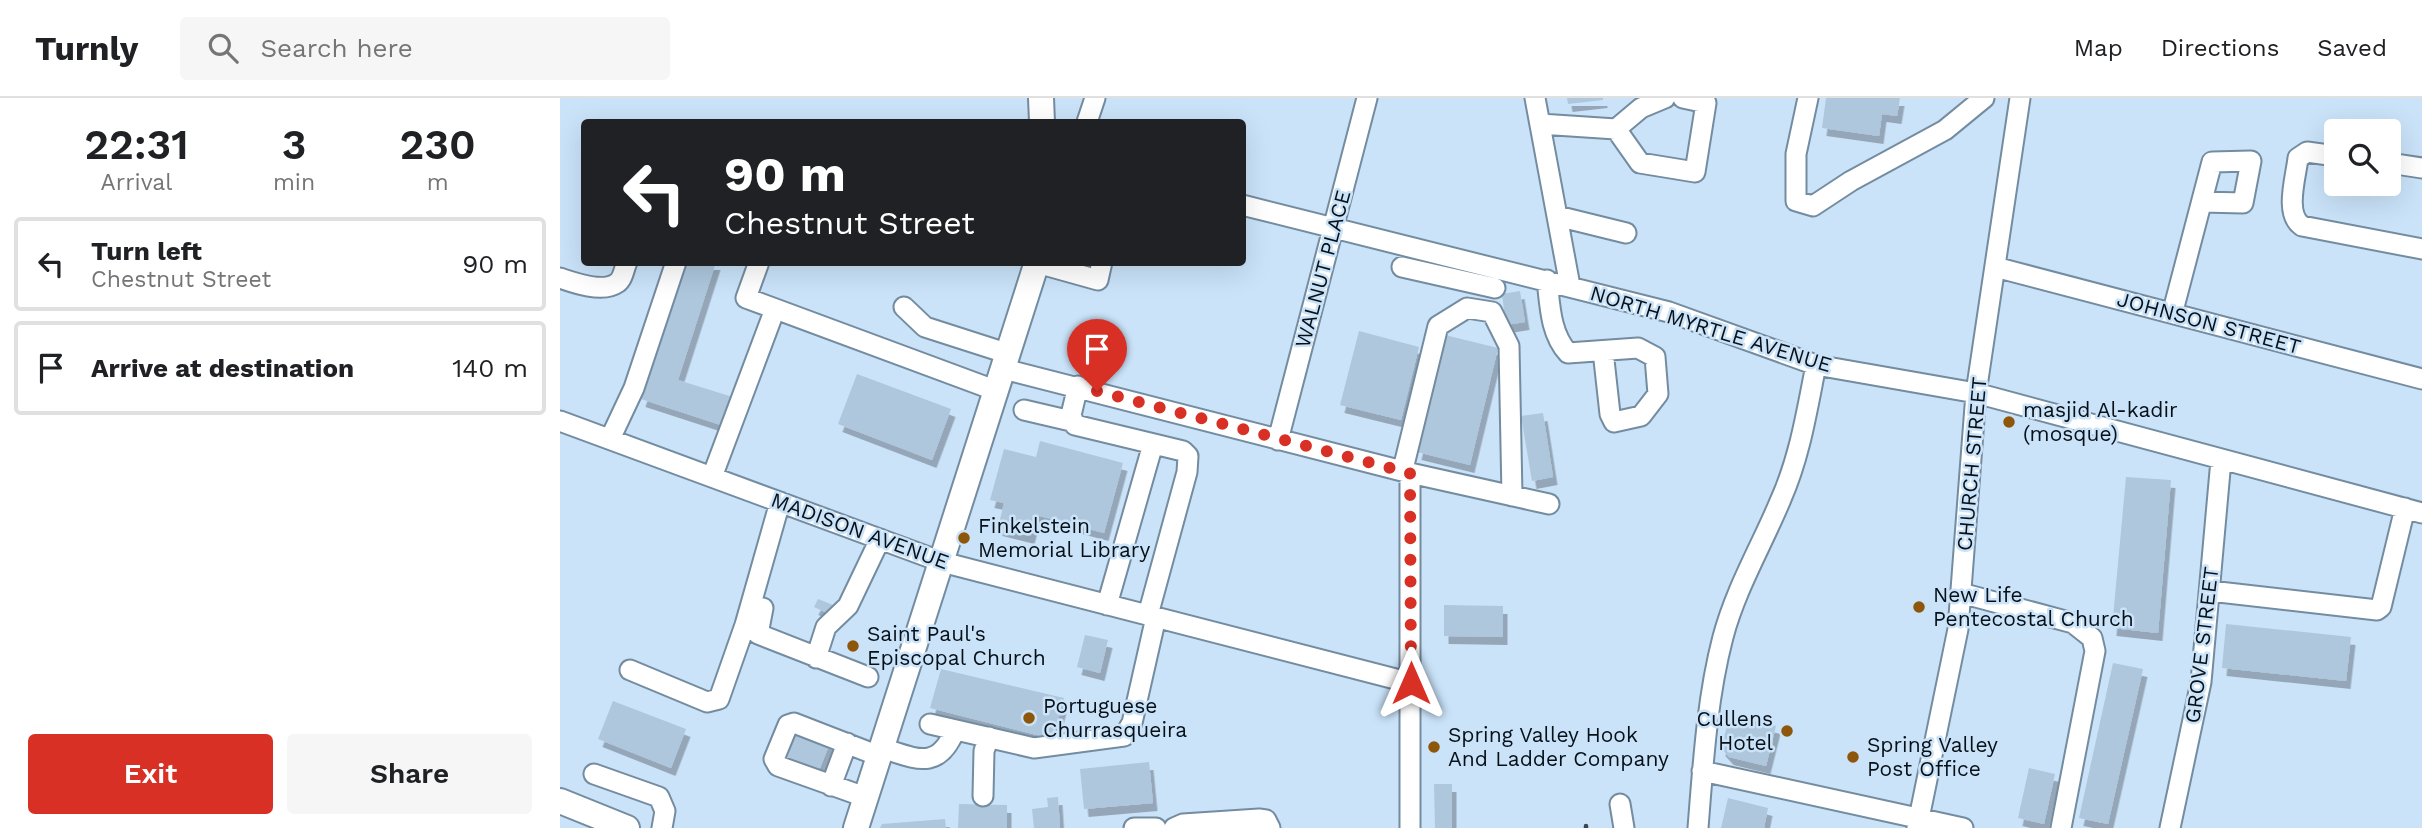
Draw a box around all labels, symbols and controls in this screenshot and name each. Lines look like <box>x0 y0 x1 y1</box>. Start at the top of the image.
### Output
search box <box>180 17 670 80</box>
text: Turnly <box>35 29 138 68</box>
icon: search <box>204 29 242 67</box>
text: Search here <box>260 33 413 63</box>
text: Map <box>2074 34 2123 62</box>
text: Directions <box>2161 34 2279 62</box>
text: Saved <box>2317 34 2387 62</box>
map controls <box>2324 119 2401 196</box>
button: search <box>2324 119 2401 196</box>
text: 22:31 <box>84 120 189 169</box>
text: 3 <box>282 120 306 169</box>
text: 230 <box>399 120 476 169</box>
text: 90 m <box>724 145 846 203</box>
icon: left <box>609 147 700 238</box>
text: Arrival <box>101 169 172 196</box>
text: min <box>273 169 315 196</box>
text: m <box>427 169 449 196</box>
street label: WALNUT PLACE <box>1289 187 1356 350</box>
text: Chestnut Street <box>724 204 975 242</box>
text: Turn left <box>91 236 202 266</box>
icon: left <box>32 245 70 283</box>
text: 90 m <box>462 249 528 279</box>
text: Chestnut Street <box>91 266 271 293</box>
street label: NORTH MYRTLE AVENUE <box>1587 280 1835 377</box>
street label: JOHNSON STREET <box>2115 286 2304 359</box>
pin <box>1067 319 1127 391</box>
icon: arrive <box>1078 330 1116 368</box>
icon: arrive <box>32 349 70 387</box>
text: Arrive at destination <box>91 353 354 383</box>
text: 140 m <box>452 353 528 383</box>
street label: CHURCH STREET <box>1951 376 1992 552</box>
place label: masjid Al-kadir (mosque) <box>2023 397 2178 446</box>
marker: masjid Al-kadir (mosque) <box>2001 414 2017 430</box>
street label: MADISON AVENUE <box>768 487 952 574</box>
place label: Finkelstein Memorial Library <box>978 513 1150 562</box>
marker: Finkelstein Memorial Library <box>956 530 972 546</box>
street label: GROVE STREET <box>2179 565 2224 725</box>
place label: New Life Pentecostal Church <box>1933 582 2134 631</box>
marker: New Life Pentecostal Church <box>1911 599 1927 615</box>
place label: Saint Paul's Episcopal Church <box>867 621 1046 670</box>
marker: Saint Paul's Episcopal Church <box>845 638 861 654</box>
position arrow <box>1374 646 1448 720</box>
place label: Portuguese Churrasqueira <box>1043 693 1187 742</box>
place label: Cullens Hotel <box>1697 706 1774 755</box>
marker: Portuguese Churrasqueira <box>1021 710 1037 726</box>
place label: Spring Valley Hook And Ladder Company <box>1448 722 1669 771</box>
marker: Cullens Hotel <box>1779 723 1795 739</box>
place label: Spring Valley Post Office <box>1867 732 1998 781</box>
button: Exit <box>28 734 273 814</box>
button: Share <box>287 734 532 814</box>
marker: Spring Valley Hook And Ladder Company <box>1426 739 1442 755</box>
marker: Spring Valley Post Office <box>1845 749 1861 765</box>

